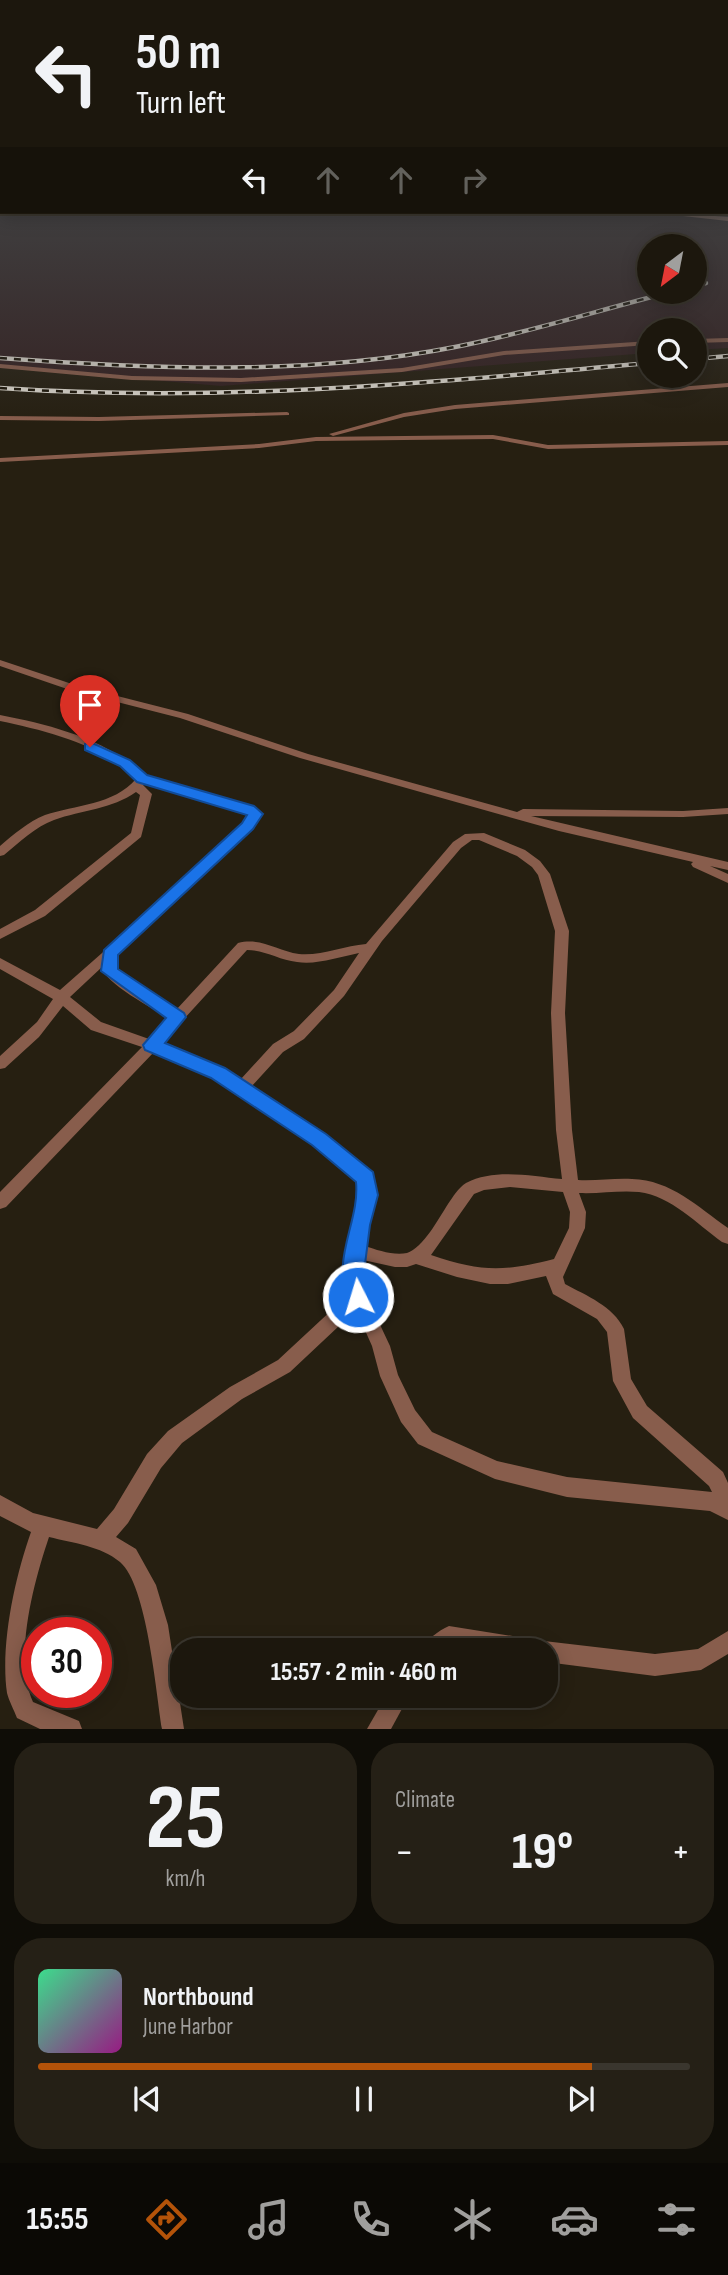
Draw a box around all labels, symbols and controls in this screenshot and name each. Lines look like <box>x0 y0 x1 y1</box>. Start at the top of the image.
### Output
text: 50 m <box>136 24 221 83</box>
icon: left <box>21 28 112 119</box>
text: Turn left <box>136 84 226 123</box>
icon: left <box>236 161 274 199</box>
icon: ahead <box>309 161 347 199</box>
icon: ahead <box>382 161 420 199</box>
icon: right <box>455 161 493 199</box>
north arrow <box>637 234 707 304</box>
map controls <box>637 234 707 388</box>
button: search <box>637 318 707 388</box>
pin <box>60 675 120 747</box>
icon: arrive <box>71 686 109 724</box>
position arrow <box>321 1260 395 1334</box>
speed limit sign: 30 <box>21 1617 112 1708</box>
text: 15:57 · 2 min · 460 m <box>271 1657 457 1688</box>
text: 25 <box>146 1765 225 1874</box>
text: Climate <box>395 1786 455 1814</box>
text: 19° <box>512 1821 573 1884</box>
text: − <box>395 1830 414 1875</box>
text: + <box>671 1830 690 1875</box>
text: km/h <box>166 1865 205 1893</box>
text: Northbound <box>143 1982 254 2013</box>
text: June Harbor <box>143 2013 233 2041</box>
icon: previous <box>128 2080 166 2118</box>
icon: pause <box>345 2080 383 2118</box>
icon: next <box>562 2080 600 2118</box>
icon: directions <box>142 2195 191 2244</box>
icon: music <box>244 2195 293 2244</box>
icon: phone <box>346 2195 395 2244</box>
icon: climate <box>448 2195 497 2244</box>
icon: car <box>550 2195 599 2244</box>
icon: filters <box>652 2195 701 2244</box>
text: 15:55 <box>27 2200 88 2239</box>

